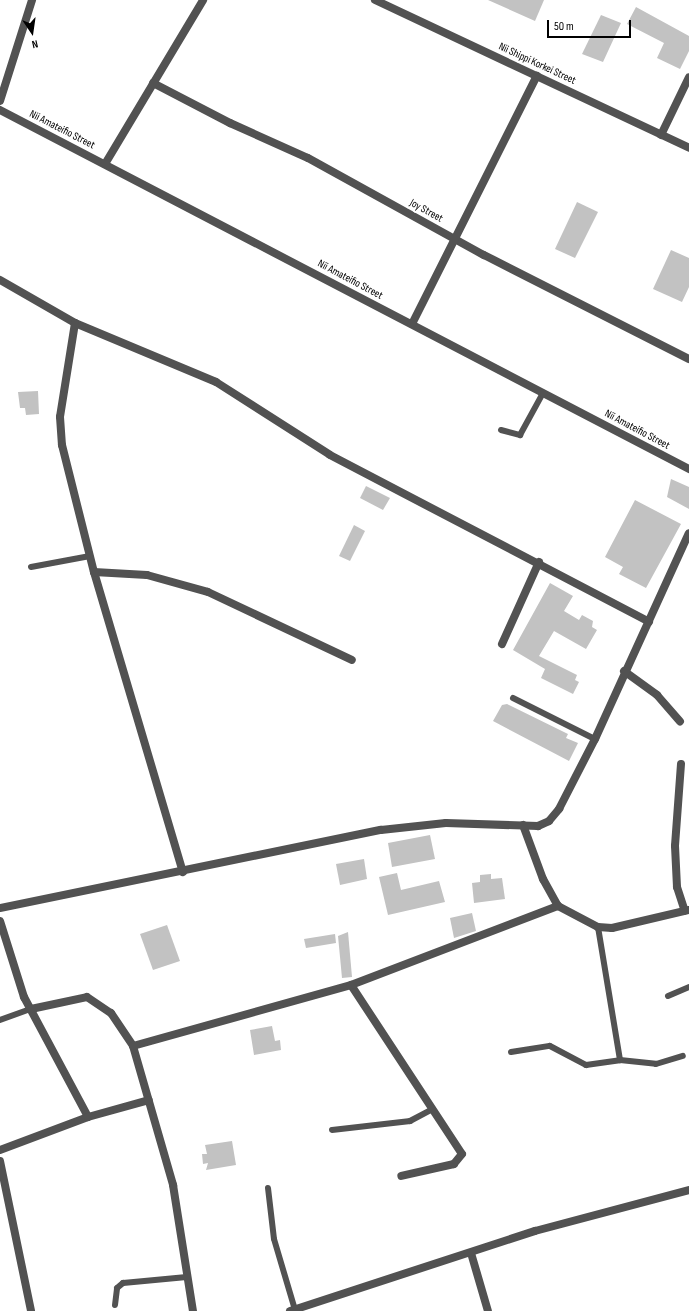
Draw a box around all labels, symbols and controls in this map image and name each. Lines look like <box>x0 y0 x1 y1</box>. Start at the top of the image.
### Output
north arrow <box>12 12 52 52</box>
scale bar <box>549 12 633 38</box>
text: 50 m <box>554 19 574 34</box>
text: N <box>30 37 39 51</box>
street label: Nii Shippi Korkei Street <box>496 40 578 88</box>
street label: Nii Amateifio Street <box>27 108 97 152</box>
street label: Joy Street <box>407 197 445 225</box>
street label: Nii Amateifio Street <box>315 257 385 303</box>
street label: Nii Amateifio Street <box>602 407 672 453</box>

